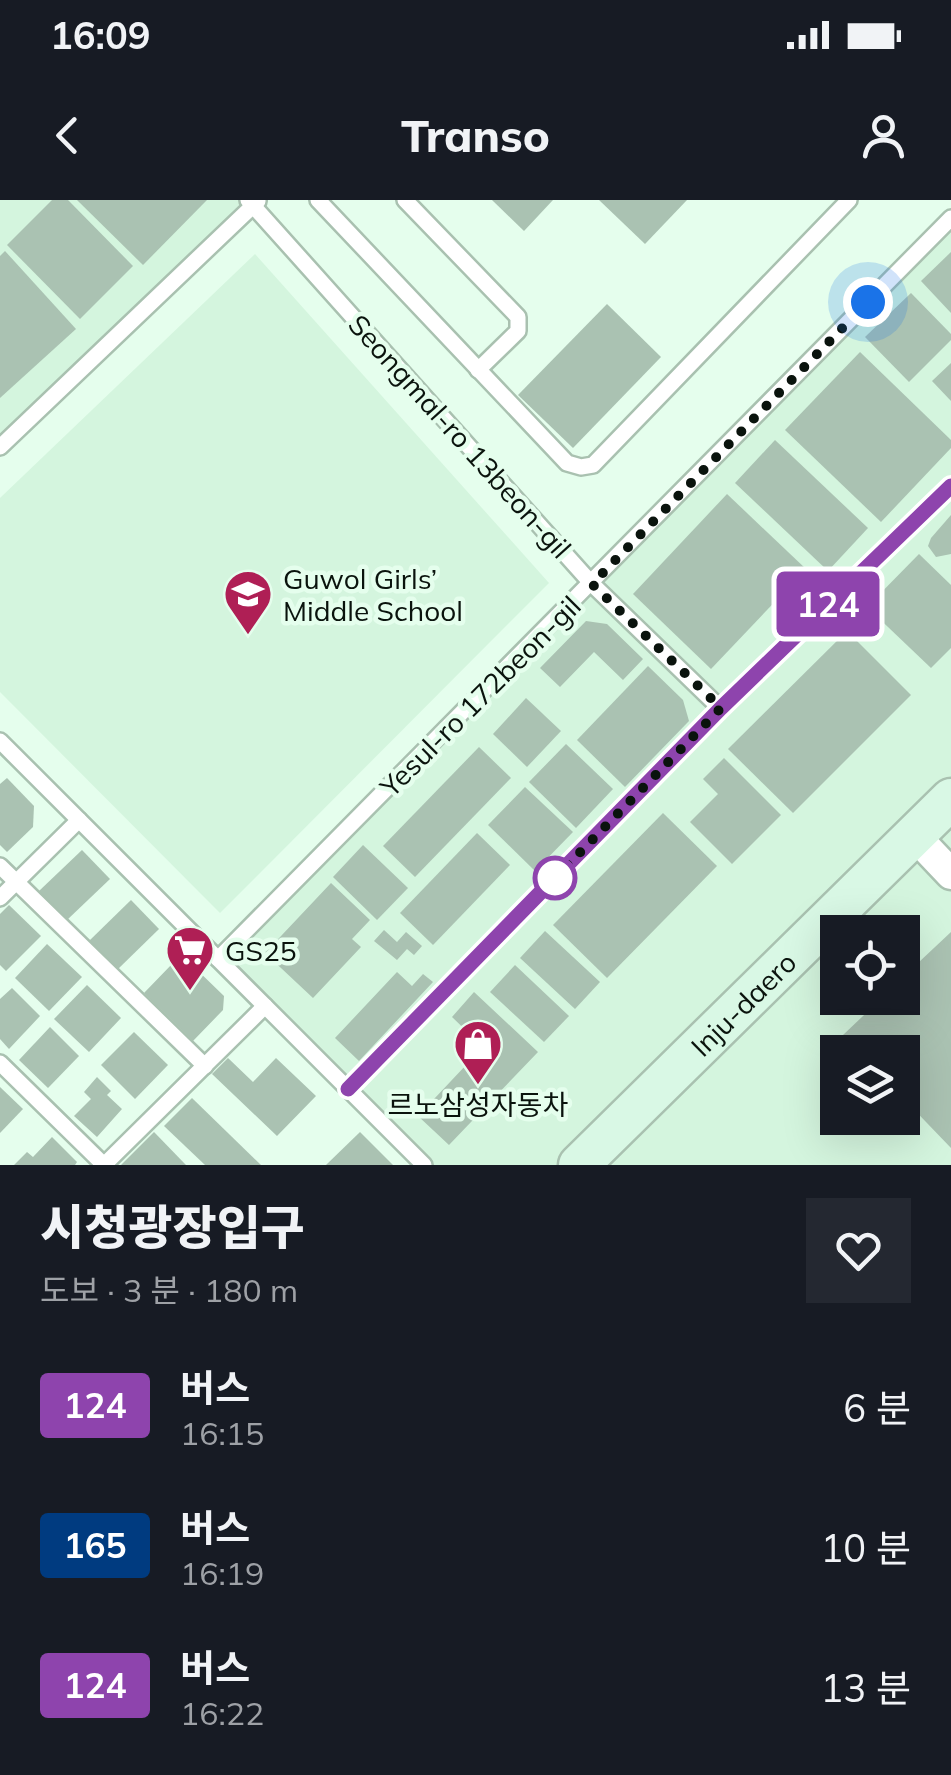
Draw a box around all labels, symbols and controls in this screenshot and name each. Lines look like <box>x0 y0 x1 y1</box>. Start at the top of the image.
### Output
text: 16:09 <box>50 11 151 59</box>
text: Transo <box>401 107 550 163</box>
icon: back <box>40 108 95 163</box>
icon: person <box>856 108 911 163</box>
your location <box>843 277 893 327</box>
street label: Seongmal-ro 13beon-gil <box>341 307 579 565</box>
place label: Guwol Girls’ Middle School <box>283 561 463 628</box>
school or university icon: Guwol Girls’ Middle School <box>222 568 274 636</box>
line badge: 124 <box>770 572 886 636</box>
text: 124 <box>796 582 860 626</box>
street label: Yesul-ro 172beon-gil <box>372 588 588 804</box>
unlabelled marker <box>534 857 576 899</box>
map controls <box>820 915 920 1135</box>
button: locate <box>820 915 920 1015</box>
supermarket icon: GS25 <box>164 924 216 992</box>
place label: GS25 <box>225 933 297 968</box>
street label: Inju-daero <box>683 944 803 1063</box>
shop icon: 르노삼성자동차 <box>452 1018 504 1086</box>
button: layers <box>820 1035 920 1135</box>
place label: 르노삼성자동차 <box>388 1087 568 1122</box>
text: 시청광장입구 <box>40 1197 305 1257</box>
button: heart <box>806 1198 911 1303</box>
text: 도보 · 3 분 · 180 m <box>40 1270 298 1310</box>
text: 버스 <box>180 1364 250 1412</box>
text: 124 <box>63 1383 127 1427</box>
text: 6 분 <box>843 1384 911 1432</box>
text: 16:15 <box>180 1413 264 1453</box>
text: 버스 <box>180 1504 250 1552</box>
text: 165 <box>63 1523 127 1567</box>
text: 10 분 <box>821 1524 911 1572</box>
text: 16:19 <box>180 1553 264 1593</box>
text: 버스 <box>180 1644 250 1692</box>
text: 124 <box>63 1663 127 1707</box>
text: 13 분 <box>821 1664 911 1712</box>
text: 16:22 <box>180 1693 264 1733</box>

